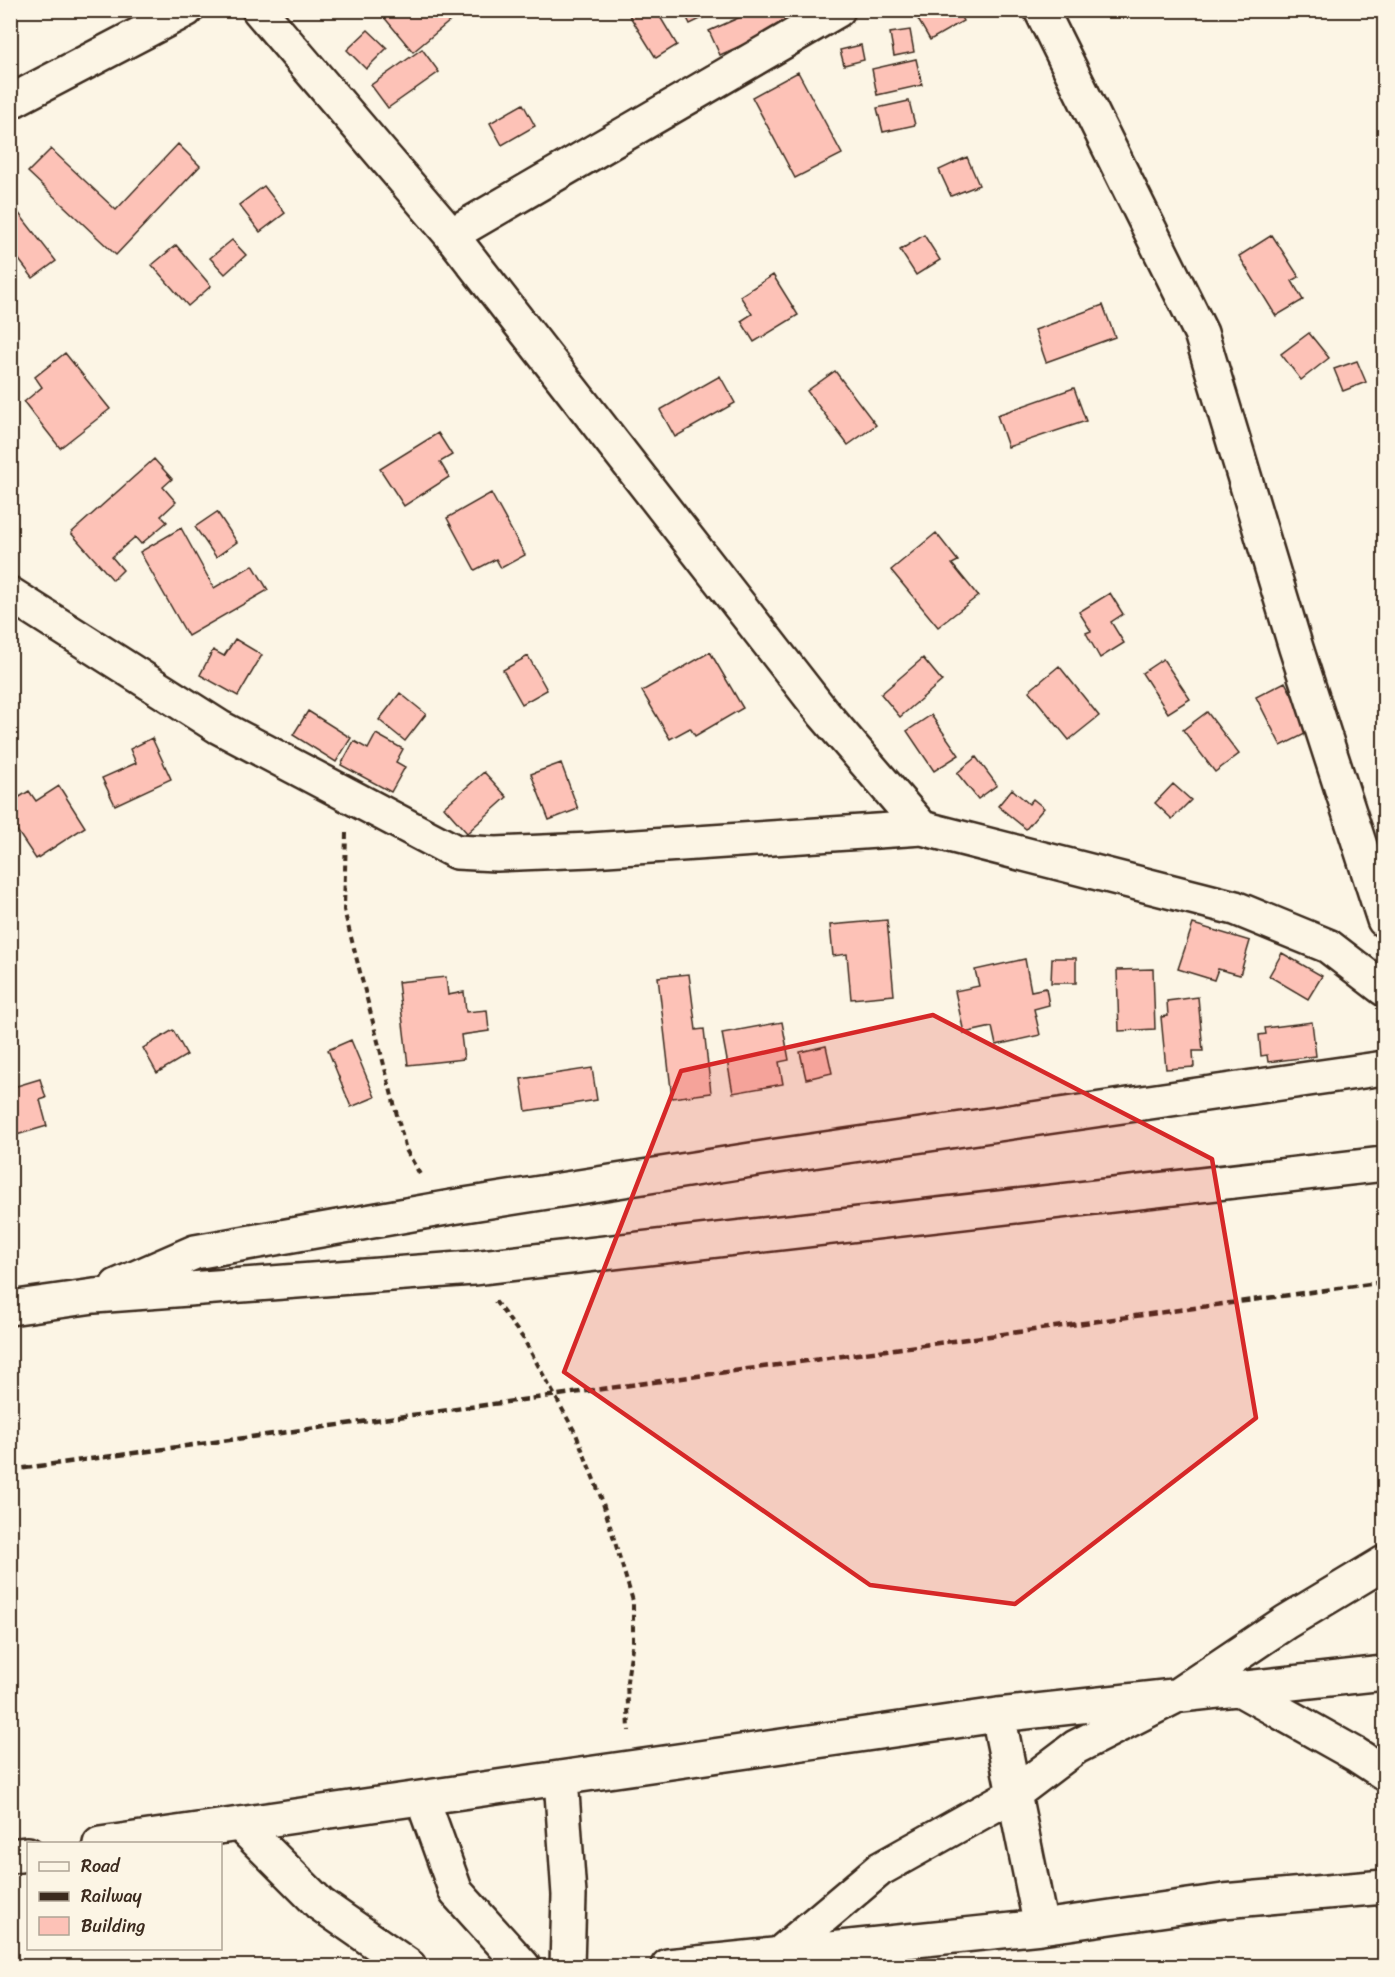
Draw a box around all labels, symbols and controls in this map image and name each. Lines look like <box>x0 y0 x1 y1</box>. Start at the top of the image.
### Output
legend <box>27 1842 222 1950</box>
text: Road <box>81 1850 121 1882</box>
text: Railway <box>81 1880 143 1912</box>
text: Building <box>81 1910 145 1942</box>

